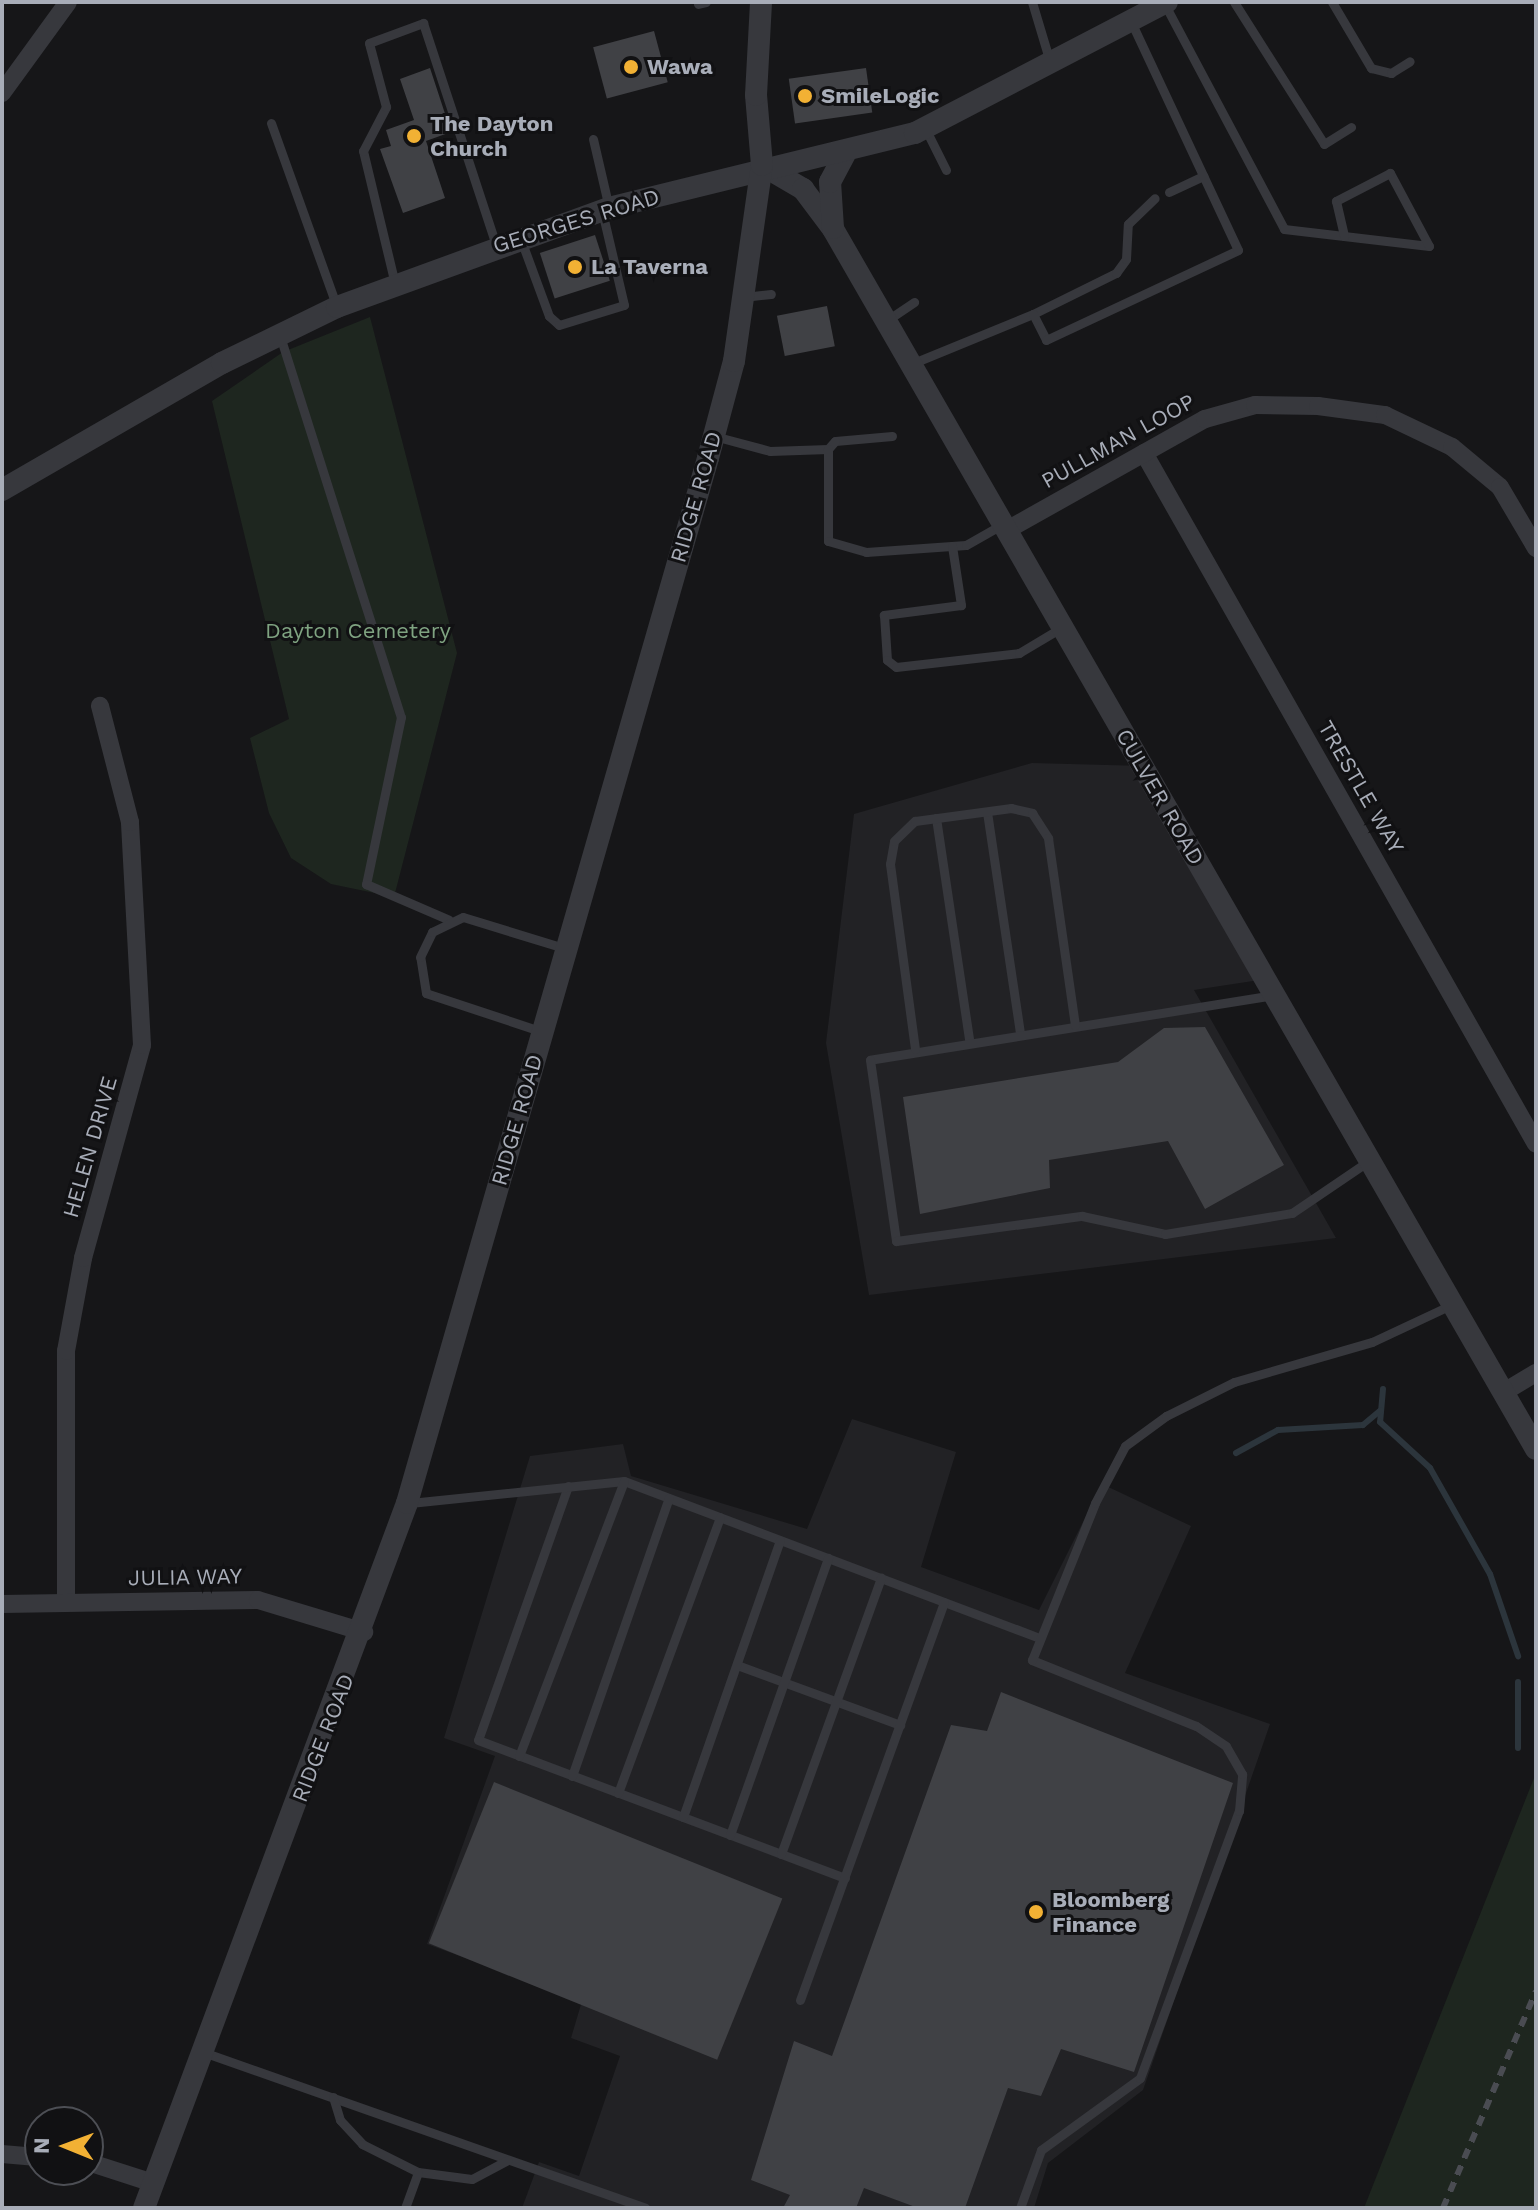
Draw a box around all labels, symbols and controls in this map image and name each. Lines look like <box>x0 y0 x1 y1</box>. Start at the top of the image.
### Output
place label: Wawa <box>647 54 713 80</box>
marker: Wawa <box>622 58 640 76</box>
place label: SmileLogic <box>821 83 939 109</box>
marker: SmileLogic <box>796 87 814 105</box>
place label: The Dayton Church <box>430 110 553 162</box>
marker: The Dayton Church <box>405 127 423 145</box>
street label: GEORGES ROAD <box>489 183 663 259</box>
place label: La Taverna <box>591 254 709 280</box>
marker: La Taverna <box>566 258 584 276</box>
street label: PULLMAN LOOP <box>1037 388 1199 494</box>
street label: RIDGE ROAD <box>665 428 727 566</box>
park label: Dayton Cemetery <box>265 618 451 644</box>
street label: TRESTLE WAY <box>1312 716 1410 858</box>
street label: CULVER ROAD <box>1110 724 1210 870</box>
street label: RIDGE ROAD <box>486 1051 548 1189</box>
street label: HELEN DRIVE <box>57 1073 123 1221</box>
street label: JULIA WAY <box>127 1563 243 1591</box>
street label: RIDGE ROAD <box>286 1670 360 1806</box>
place label: Bloomberg Finance <box>1052 1886 1169 1938</box>
marker: Bloomberg Finance <box>1027 1903 1045 1921</box>
north arrow <box>24 2106 104 2186</box>
text: N <box>29 2137 54 2154</box>

